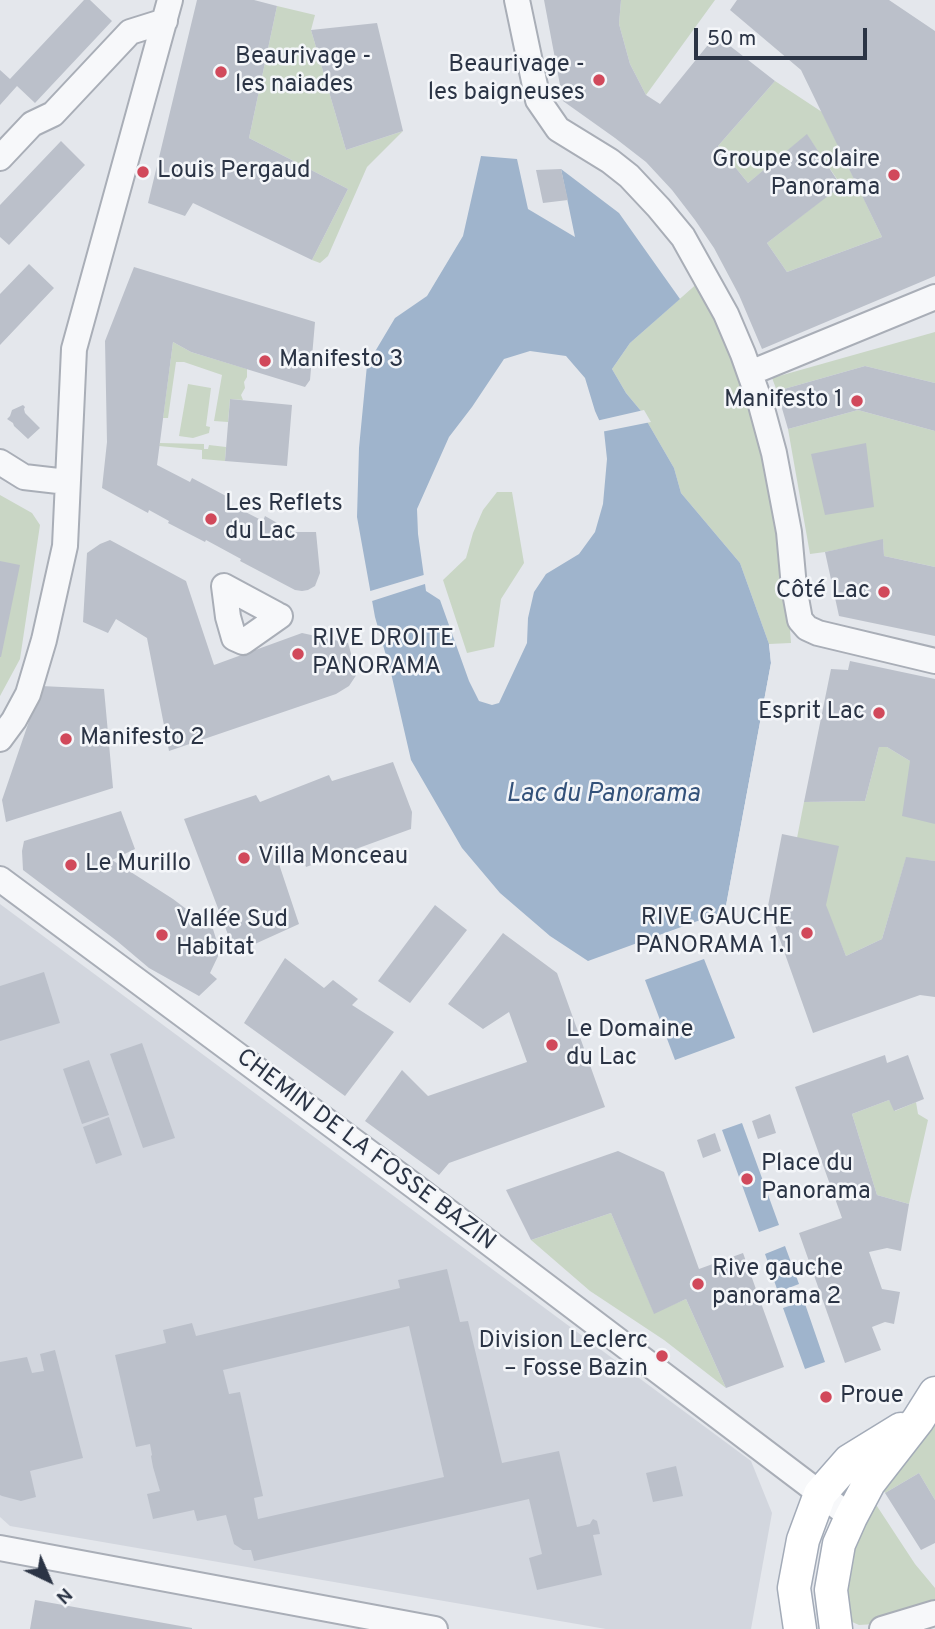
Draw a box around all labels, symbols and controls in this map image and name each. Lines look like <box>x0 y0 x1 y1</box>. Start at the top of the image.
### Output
scale bar <box>697 14 870 58</box>
text: 50 m <box>707 26 756 53</box>
place label: Beaurivage - les naiades <box>235 44 372 100</box>
place label: Beaurivage - les baigneuses <box>428 52 585 108</box>
marker: Beaurivage - les naiades <box>213 64 229 80</box>
marker: Beaurivage - les baigneuses <box>591 72 607 88</box>
place label: Groupe scolaire Panorama <box>712 147 880 203</box>
place label: Louis Pergaud <box>157 158 311 186</box>
marker: Louis Pergaud <box>135 164 151 180</box>
marker: Groupe scolaire Panorama <box>886 167 902 183</box>
place label: Manifesto 3 <box>279 347 404 375</box>
marker: Manifesto 3 <box>257 353 273 369</box>
place label: Manifesto 1 <box>724 387 843 415</box>
marker: Manifesto 1 <box>849 393 865 409</box>
place label: Les Reflets du Lac <box>225 491 343 547</box>
marker: Les Reflets du Lac <box>203 511 219 527</box>
place label: Côté Lac <box>776 578 870 606</box>
marker: Côté Lac <box>876 584 892 600</box>
place label: RIVE DROITE PANORAMA <box>312 626 454 682</box>
marker: RIVE DROITE PANORAMA <box>290 646 306 662</box>
place label: Esprit Lac <box>758 699 865 727</box>
marker: Esprit Lac <box>871 705 887 721</box>
place label: Manifesto 2 <box>80 725 205 753</box>
marker: Manifesto 2 <box>58 731 74 747</box>
water label: Lac du Panorama <box>506 780 700 812</box>
place label: Villa Monceau <box>258 844 408 872</box>
marker: Villa Monceau <box>236 850 252 866</box>
place label: Le Murillo <box>85 851 191 879</box>
marker: Le Murillo <box>63 857 79 873</box>
place label: RIVE GAUCHE PANORAMA 1.1 <box>635 905 793 961</box>
place label: Vallée Sud Habitat <box>176 907 288 963</box>
marker: RIVE GAUCHE PANORAMA 1.1 <box>799 925 815 941</box>
marker: Vallée Sud Habitat <box>154 927 170 943</box>
place label: Le Domaine du Lac <box>566 1017 693 1073</box>
marker: Le Domaine du Lac <box>544 1037 560 1053</box>
street label: CHEMIN DE LA FOSSE BAZIN <box>230 1044 500 1258</box>
place label: Place du Panorama <box>761 1151 871 1207</box>
marker: Place du Panorama <box>739 1171 755 1187</box>
place label: Rive gauche panorama 2 <box>712 1256 843 1312</box>
marker: Rive gauche panorama 2 <box>690 1276 706 1292</box>
place label: Division Leclerc – Fosse Bazin <box>478 1328 648 1384</box>
marker: Division Leclerc – Fosse Bazin <box>654 1348 670 1364</box>
place label: Proue <box>840 1383 904 1411</box>
marker: Proue <box>818 1389 834 1405</box>
north arrow <box>14 1545 84 1615</box>
text: N <box>50 1582 77 1608</box>

